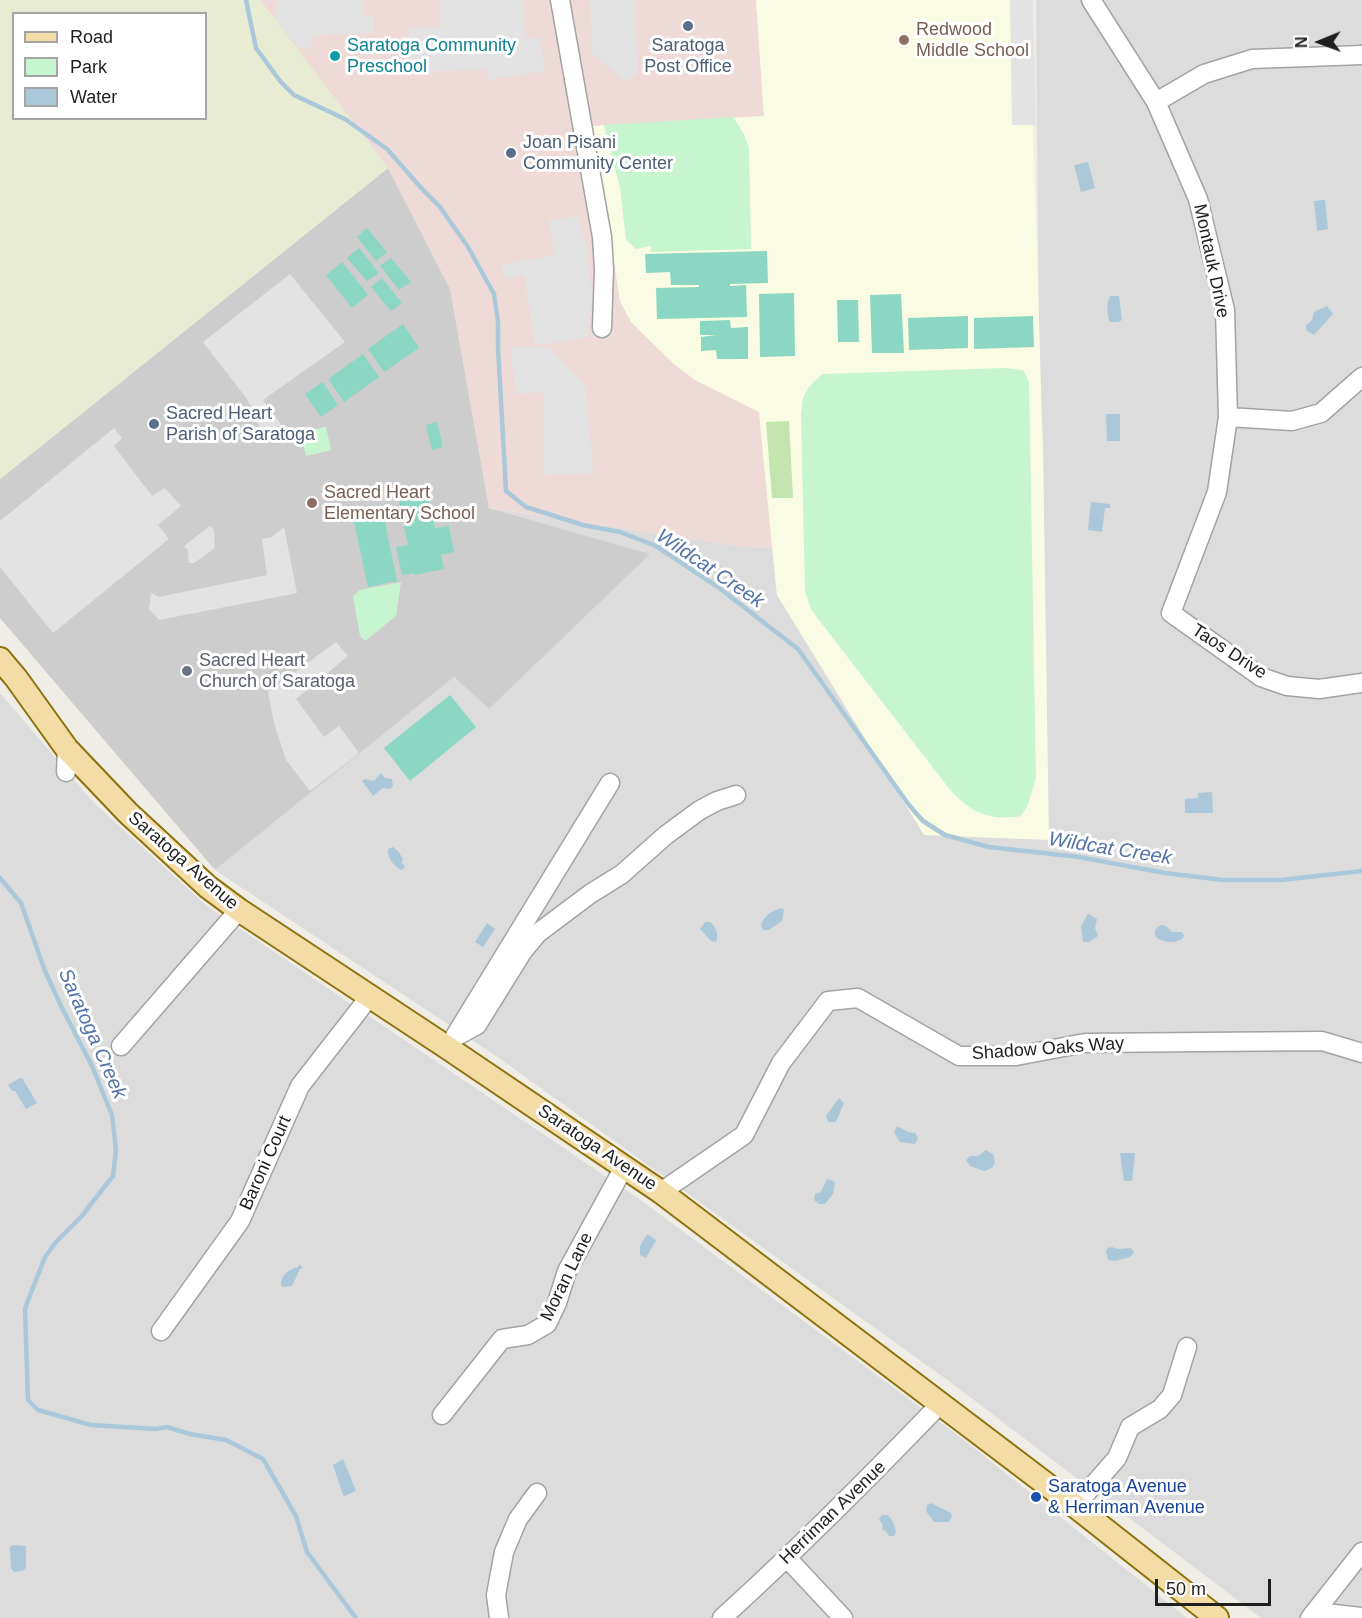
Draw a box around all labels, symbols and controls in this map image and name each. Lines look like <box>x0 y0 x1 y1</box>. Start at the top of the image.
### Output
legend <box>12 12 207 120</box>
north arrow <box>1290 12 1350 72</box>
marker: Saratoga Post Office <box>681 19 695 33</box>
place label: Redwood Middle School <box>916 19 1029 62</box>
text: Road <box>70 27 113 47</box>
marker: Redwood Middle School <box>897 33 911 47</box>
place label: Saratoga Community Preschool <box>347 35 516 78</box>
place label: Saratoga Post Office <box>644 35 732 78</box>
text: N <box>1293 36 1310 48</box>
marker: Saratoga Community Preschool <box>328 49 342 63</box>
text: Park <box>70 57 107 77</box>
text: Water <box>70 87 117 107</box>
place label: Joan Pisani Community Center <box>523 132 673 174</box>
marker: Joan Pisani Community Center <box>504 146 518 160</box>
street label: Montauk Drive <box>1188 202 1234 320</box>
place label: Sacred Heart Parish of Saratoga <box>166 403 315 446</box>
marker: Sacred Heart Parish of Saratoga <box>147 417 161 431</box>
place label: Sacred Heart Elementary School <box>324 482 475 524</box>
marker: Sacred Heart Elementary School <box>305 496 319 510</box>
water label: Wildcat Creek <box>652 524 768 614</box>
street label: Taos Drive <box>1187 620 1271 684</box>
place label: Sacred Heart Church of Saratoga <box>199 650 355 692</box>
marker: Sacred Heart Church of Saratoga <box>180 664 194 678</box>
street label: Saratoga Avenue <box>124 807 242 915</box>
water label: Wildcat Creek <box>1047 827 1173 871</box>
water label: Saratoga Creek <box>53 965 131 1103</box>
street label: Shadow Oaks Way <box>971 1033 1125 1065</box>
street label: Saratoga Avenue <box>533 1100 661 1196</box>
street label: Baroni Court <box>236 1112 296 1214</box>
street label: Moran Lane <box>536 1229 598 1325</box>
street label: Herriman Avenue <box>775 1457 891 1569</box>
place label: Saratoga Avenue & Herriman Avenue <box>1048 1476 1205 1518</box>
marker: Saratoga Avenue & Herriman Avenue <box>1029 1490 1043 1504</box>
scale bar <box>1158 1567 1274 1605</box>
text: 50 m <box>1166 1579 1206 1599</box>

